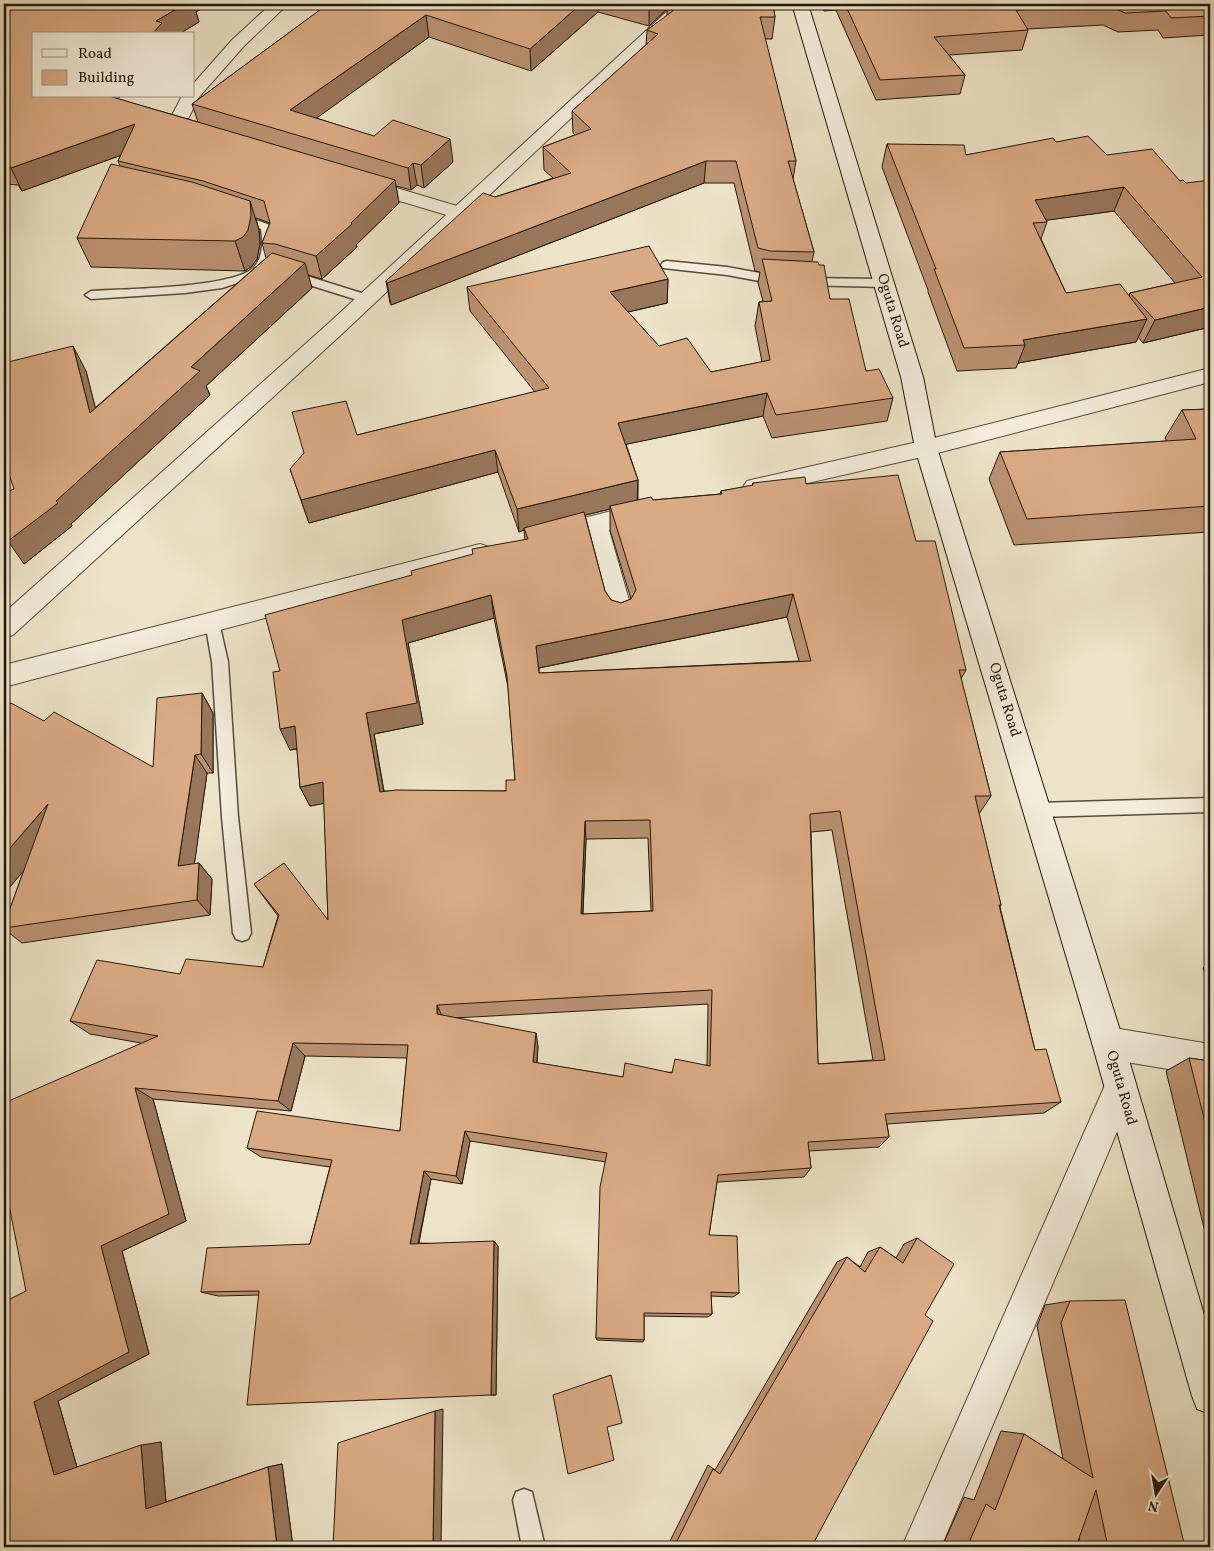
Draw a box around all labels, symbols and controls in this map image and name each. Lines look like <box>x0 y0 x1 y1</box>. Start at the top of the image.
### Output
legend <box>32 32 195 98</box>
text: Road <box>78 44 112 65</box>
text: Building <box>78 68 135 89</box>
street label: Oguta Road <box>871 271 913 351</box>
street label: Oguta Road <box>983 660 1025 740</box>
street label: Oguta Road <box>1100 1048 1142 1128</box>
north arrow <box>1132 1468 1182 1518</box>
text: N <box>1147 1495 1161 1516</box>

